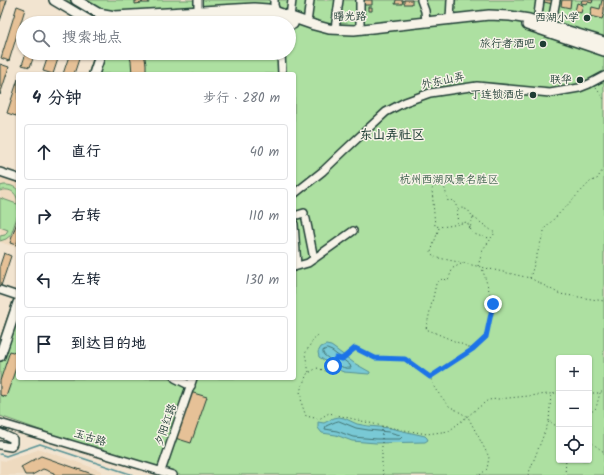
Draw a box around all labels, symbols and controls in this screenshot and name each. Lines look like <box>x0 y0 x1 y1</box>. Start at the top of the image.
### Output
street label: 曙光路 <box>333 8 367 26</box>
place label: 西湖小学 <box>535 9 579 27</box>
marker: 西湖小学 <box>582 13 592 23</box>
search box <box>16 16 296 60</box>
text: 搜索地点 <box>62 26 122 50</box>
icon: search <box>30 27 52 49</box>
place label: 旅行者酒吧 <box>480 35 535 53</box>
marker: 旅行者酒吧 <box>538 39 548 49</box>
street label: 外东山弄 <box>420 68 466 94</box>
place label: 联华 <box>550 71 572 89</box>
marker: 联华 <box>575 75 585 85</box>
text: 4 分钟 <box>32 85 82 112</box>
place label: 丁连锁酒店 <box>470 86 525 104</box>
text: 步行 · 280 m <box>203 88 280 109</box>
marker: 丁连锁酒店 <box>528 90 538 100</box>
district label: 东山弄社区 <box>359 125 425 146</box>
text: 直行 <box>71 140 101 164</box>
icon: ahead <box>33 141 55 163</box>
text: 40 m <box>250 142 279 163</box>
park label: 杭州西湖风景名胜区 <box>400 171 499 189</box>
text: 右转 <box>71 204 101 228</box>
icon: right <box>33 205 55 227</box>
text: 110 m <box>249 206 279 227</box>
text: 左转 <box>71 268 101 292</box>
icon: left <box>33 269 55 291</box>
text: 130 m <box>245 270 279 291</box>
route end <box>484 295 502 313</box>
text: 到达目的地 <box>71 332 146 356</box>
icon: arrive <box>33 333 55 355</box>
map controls <box>556 355 592 463</box>
button: + <box>556 355 592 391</box>
route start <box>324 357 342 375</box>
button: − <box>556 391 592 427</box>
street label: 夕阳红路 <box>150 401 182 449</box>
street label: 玉古路 <box>72 425 108 451</box>
button: locate <box>556 427 592 463</box>

